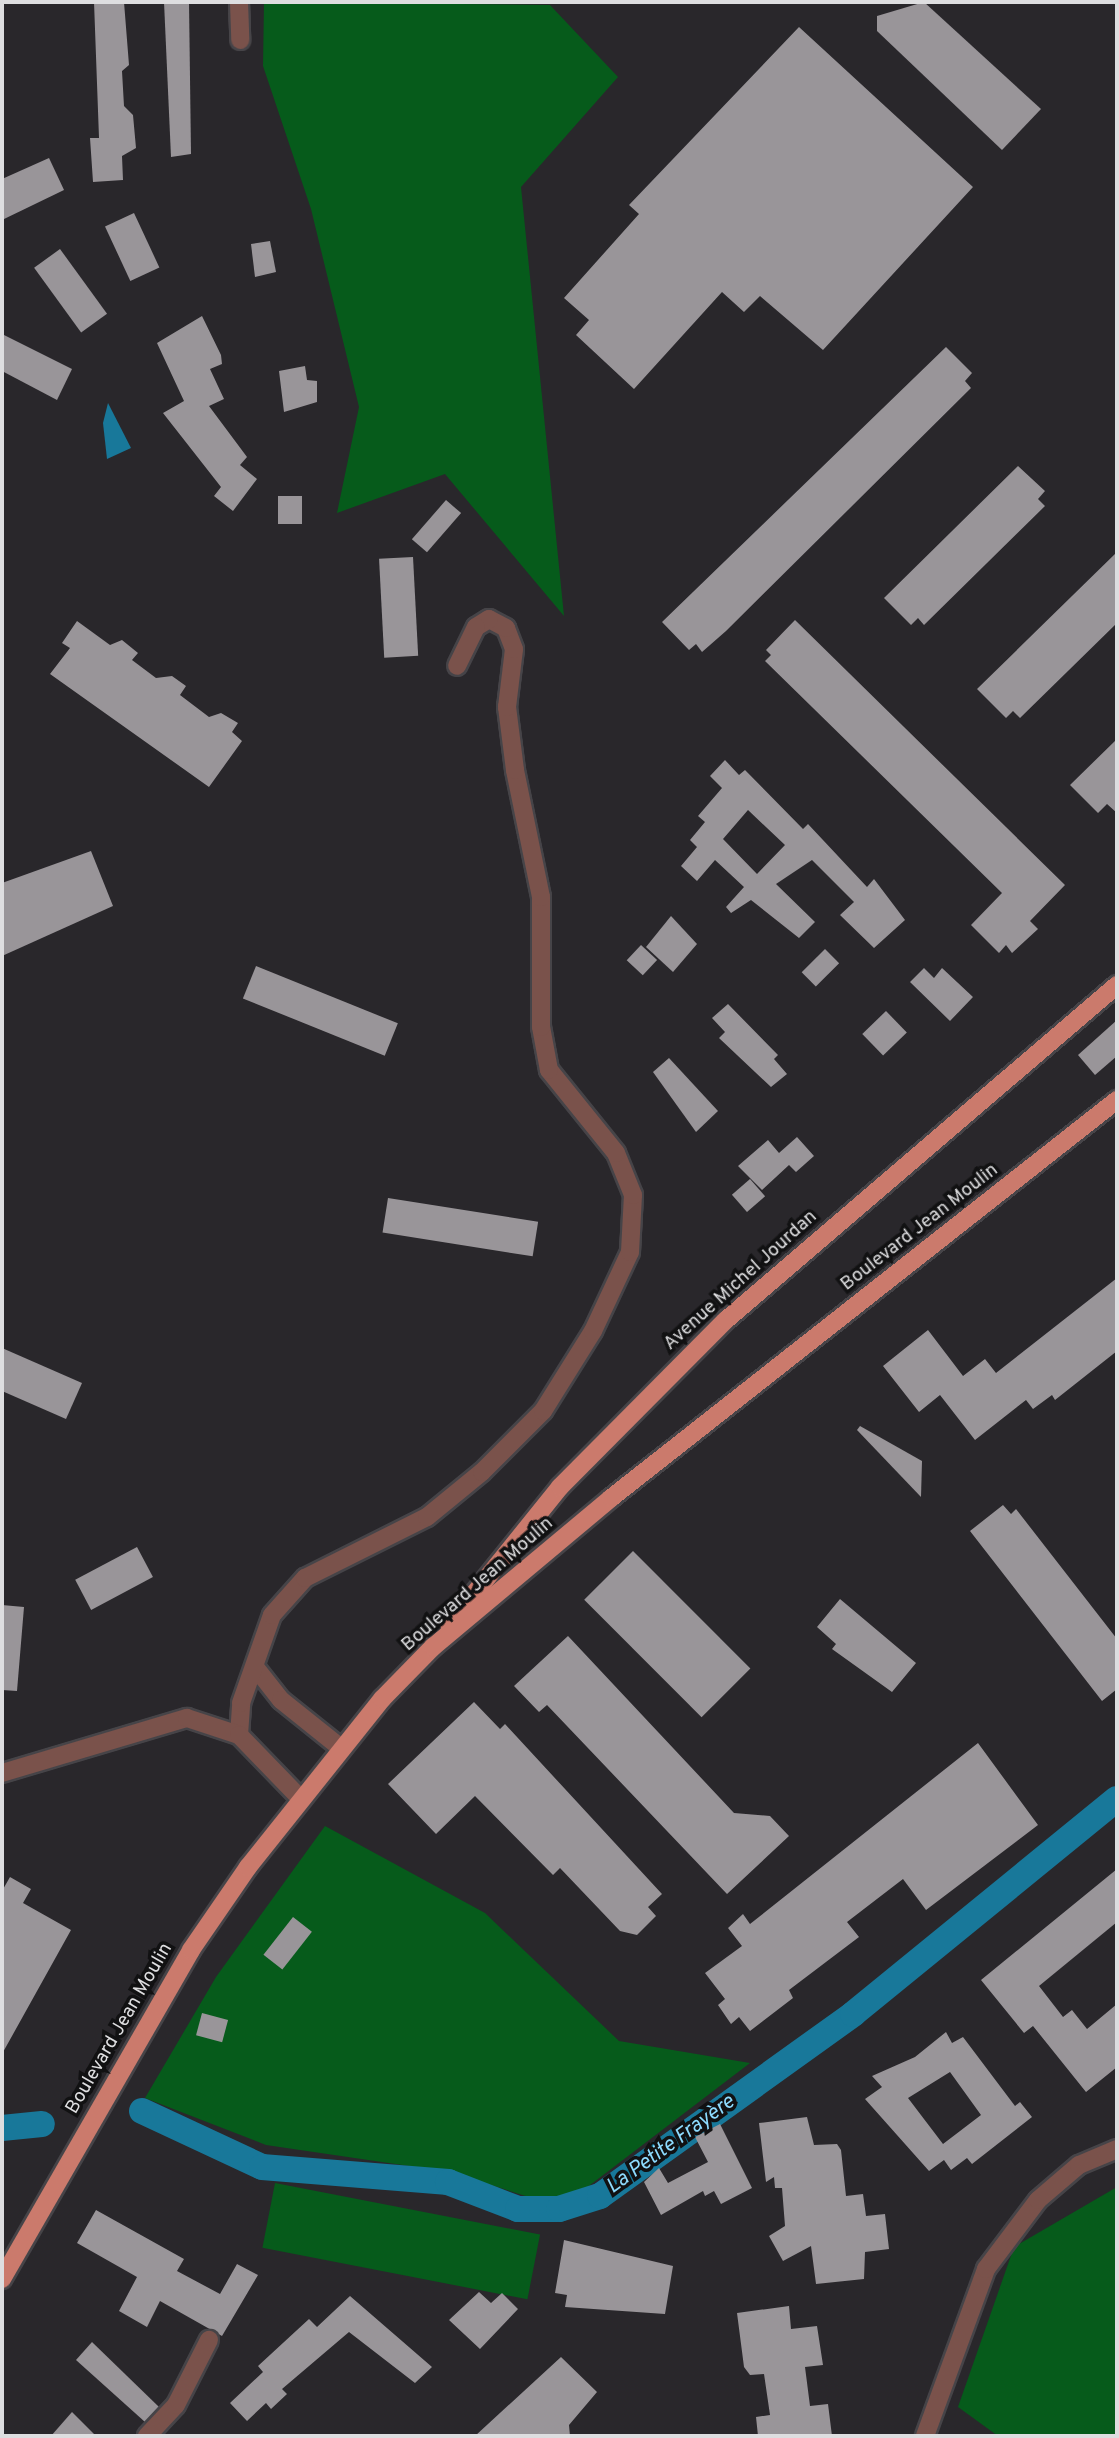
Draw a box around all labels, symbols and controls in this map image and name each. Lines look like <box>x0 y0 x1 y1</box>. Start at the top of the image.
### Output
street label: Boulevard Jean Moulin <box>837 1159 1003 1297</box>
street label: Avenue Michel Jourdan <box>660 1206 822 1356</box>
street label: Boulevard Jean Moulin <box>398 1513 558 1657</box>
street label: Boulevard Jean Moulin <box>62 1940 178 2118</box>
water label: La Petite Frayère <box>602 2090 740 2200</box>

